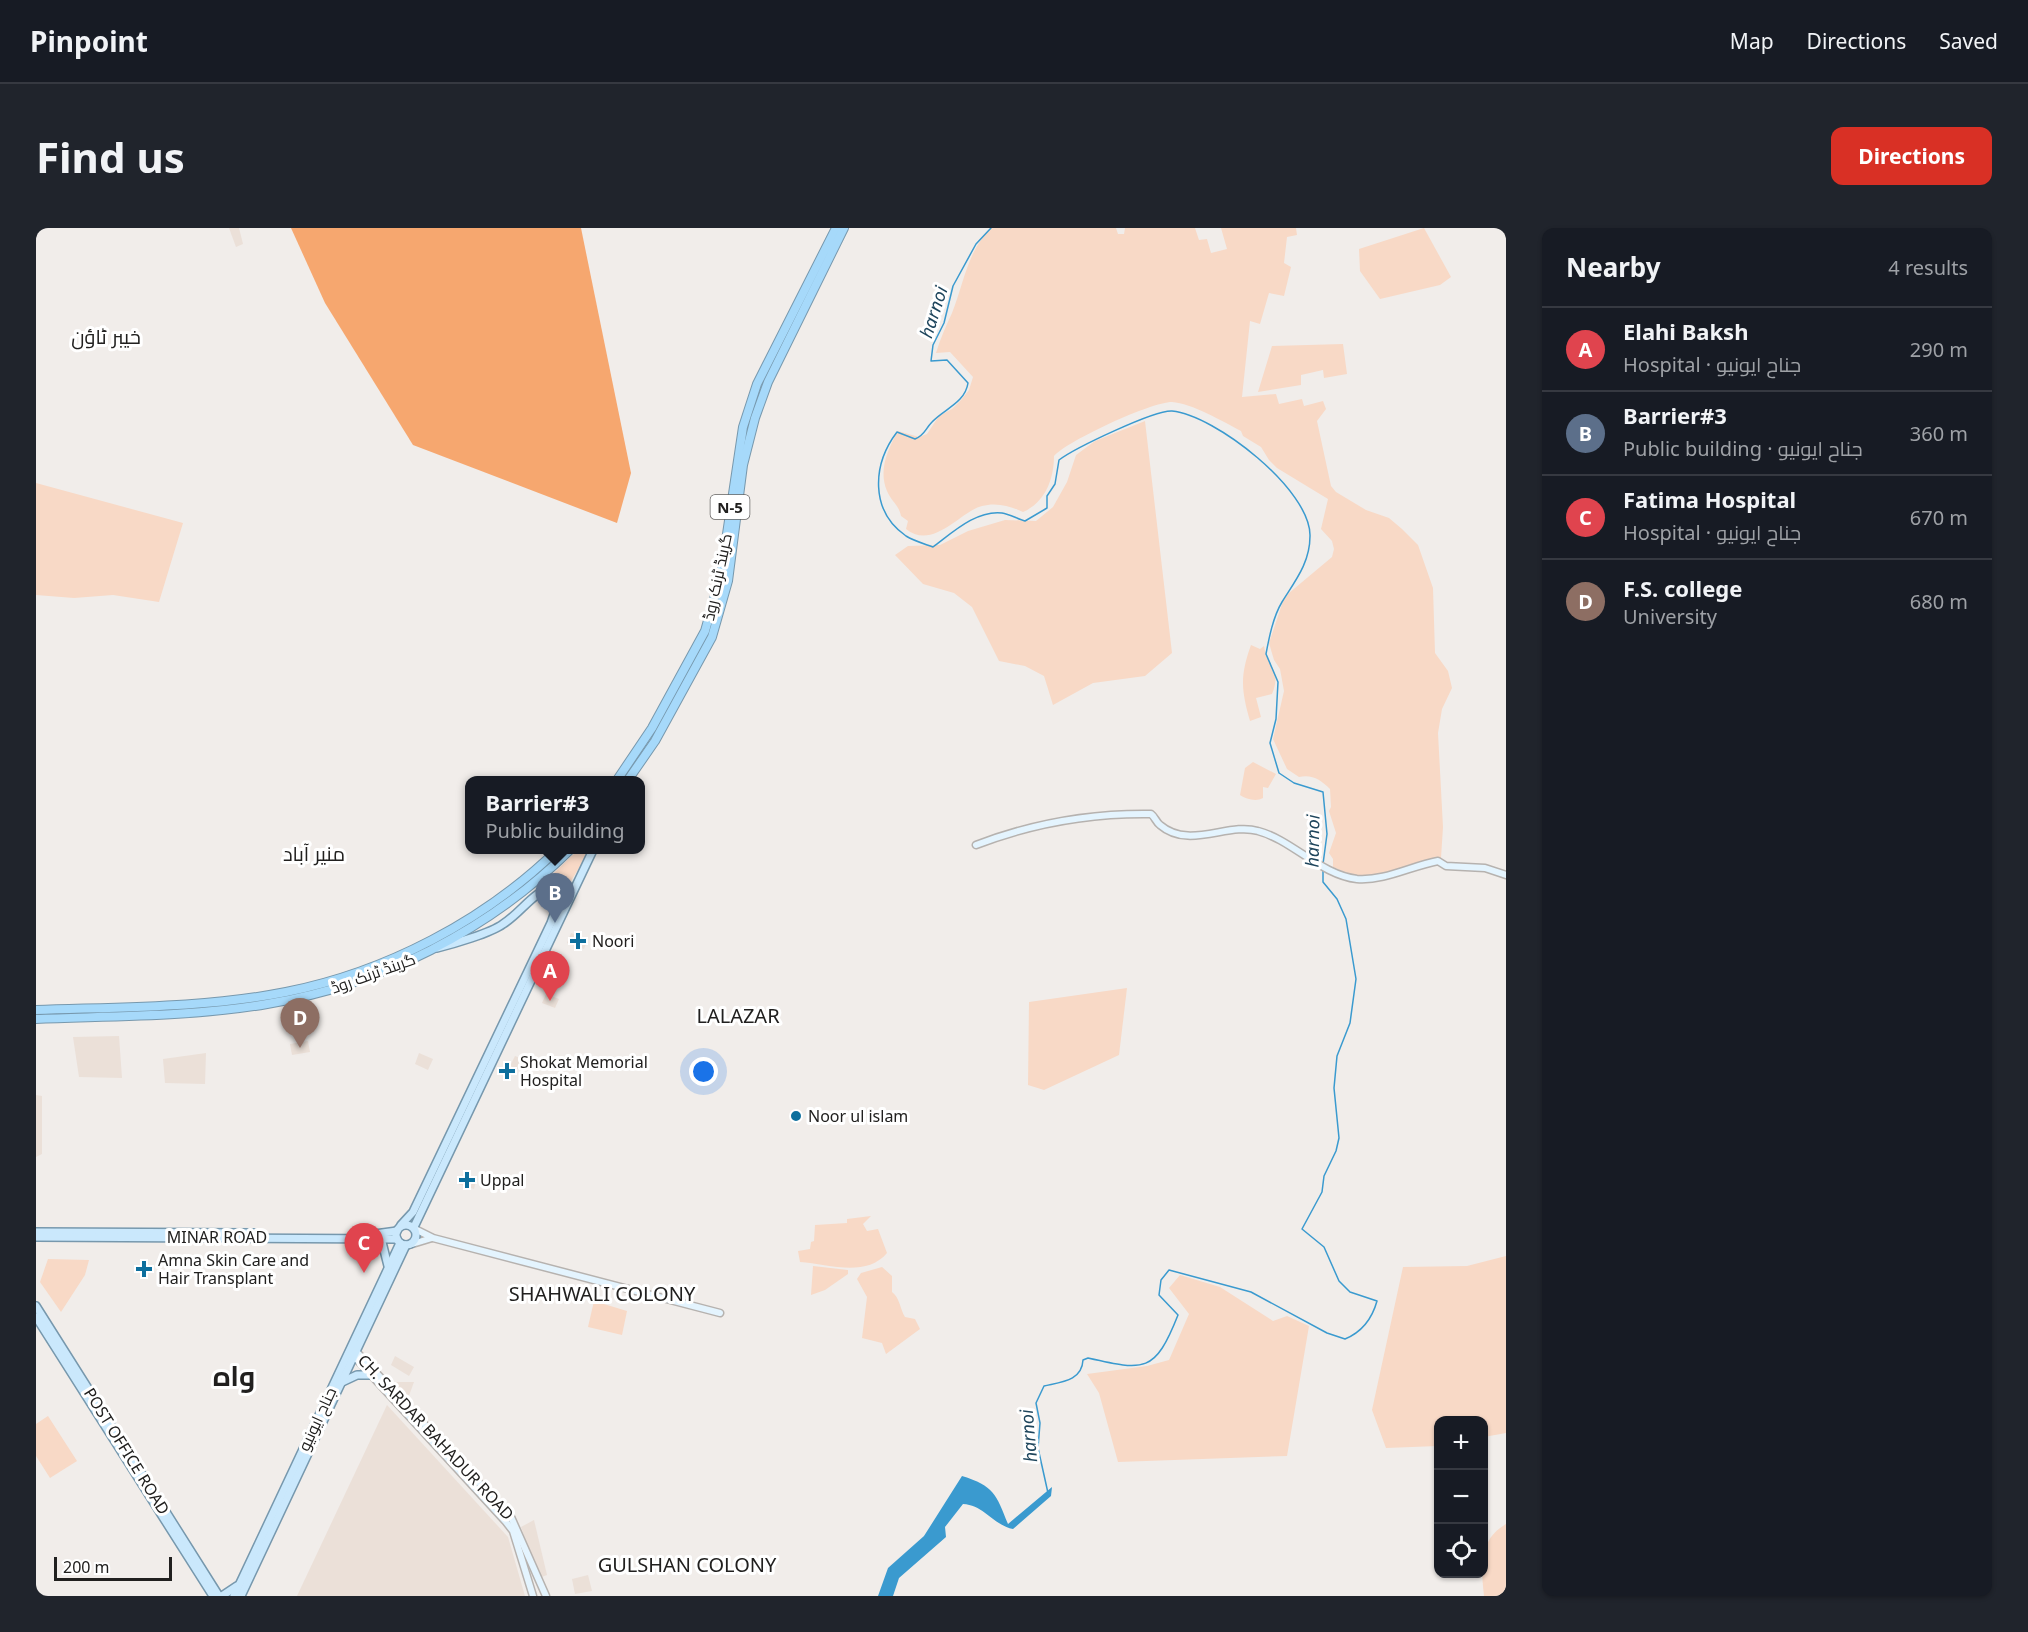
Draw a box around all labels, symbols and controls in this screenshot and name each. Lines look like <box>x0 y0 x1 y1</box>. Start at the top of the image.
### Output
text: Pinpoint <box>30 22 148 60</box>
text: Map <box>1730 27 1774 55</box>
text: Directions <box>1807 27 1906 55</box>
text: Saved <box>1939 27 1998 55</box>
button: Directions <box>1831 127 1992 185</box>
text: Find us <box>36 128 185 185</box>
text: Nearby <box>1566 249 1661 285</box>
text: 4 results <box>1888 254 1968 281</box>
water label: harnoi <box>913 283 953 341</box>
text: Elahi Baksh <box>1623 316 1748 346</box>
district label: خیبر ٹاؤن <box>71 323 141 350</box>
text: A <box>1579 336 1592 363</box>
text: 290 m <box>1910 336 1968 363</box>
text: Hospital · جناح ایونیو <box>1623 351 1801 378</box>
text: Barrier#3 <box>1623 400 1727 430</box>
text: B <box>1579 420 1592 447</box>
text: 360 m <box>1910 420 1968 447</box>
text: Public building · جناح ایونیو <box>1623 435 1863 462</box>
text: Fatima Hospital <box>1623 484 1796 514</box>
road number: N-5 <box>710 495 750 519</box>
text: C <box>1579 504 1592 531</box>
text: 670 m <box>1910 504 1968 531</box>
text: Hospital · جناح ایونیو <box>1623 519 1801 546</box>
street label: گرینڈ ٹرنک روڈ <box>697 531 737 623</box>
text: F.S. college <box>1623 573 1742 603</box>
text: D <box>1578 588 1593 615</box>
text: 680 m <box>1910 588 1968 615</box>
text: University <box>1623 603 1717 630</box>
popup <box>465 776 645 854</box>
text: Barrier#3 <box>486 787 589 817</box>
water label: harnoi <box>1300 814 1324 868</box>
text: Public building <box>486 817 624 844</box>
district label: منیر آباد <box>283 840 345 867</box>
pin: B <box>536 874 574 923</box>
place label: Noori <box>592 930 634 952</box>
marker: Noori <box>569 932 587 950</box>
street label: گرینڈ ٹرنک روڈ <box>328 948 418 998</box>
pin: A <box>530 952 570 1001</box>
pin: D <box>280 998 320 1048</box>
district label: LALAZAR <box>696 1002 780 1029</box>
place label: Shokat Memorial Hospital <box>520 1051 648 1091</box>
your location <box>689 1057 718 1086</box>
marker: Shokat Memorial Hospital <box>498 1062 516 1080</box>
place label: Noor ul islam <box>808 1105 908 1127</box>
marker: Noor ul islam <box>789 1109 803 1123</box>
place label: Uppal <box>480 1169 524 1191</box>
marker: Uppal <box>458 1171 476 1189</box>
pin: C <box>344 1224 384 1273</box>
street label: MINAR ROAD <box>167 1226 267 1248</box>
place label: Amna Skin Care and Hair Transplant <box>158 1249 309 1289</box>
marker: Amna Skin Care and Hair Transplant <box>135 1260 153 1278</box>
district label: SHAHWALI COLONY <box>509 1280 696 1307</box>
street label: CH. SARDAR BAHADUR ROAD <box>353 1349 519 1525</box>
district label: واہ <box>213 1356 255 1394</box>
street label: POST OFFICE ROAD <box>79 1383 175 1519</box>
street label: جناح ایونیو <box>293 1384 342 1455</box>
water label: harnoi <box>1014 1408 1042 1463</box>
map controls <box>1434 1416 1488 1578</box>
button: + <box>1434 1416 1488 1470</box>
button: − <box>1434 1470 1488 1524</box>
button: locate <box>1434 1524 1488 1578</box>
district label: GULSHAN COLONY <box>598 1551 777 1578</box>
scale bar <box>54 1554 172 1582</box>
text: 200 m <box>63 1556 110 1578</box>

